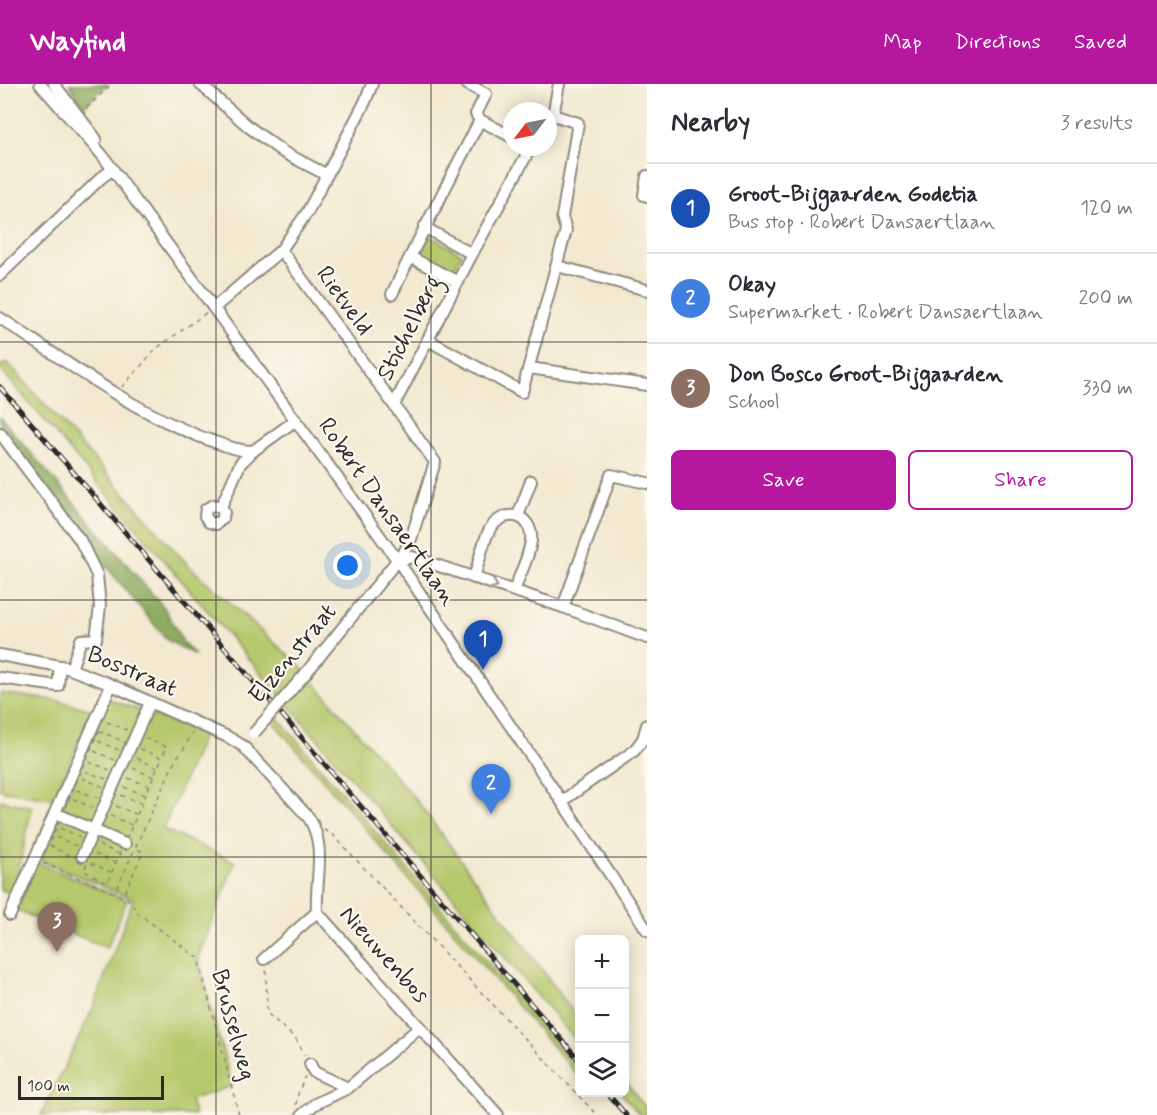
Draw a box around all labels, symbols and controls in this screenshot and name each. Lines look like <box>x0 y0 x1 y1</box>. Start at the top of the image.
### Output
text: Wayfind <box>30 24 126 61</box>
text: Map <box>883 28 922 56</box>
text: Directions <box>955 28 1041 56</box>
text: Saved <box>1074 28 1127 56</box>
north arrow <box>503 102 557 156</box>
text: Nearby <box>671 106 750 140</box>
text: 3 results <box>1061 110 1133 137</box>
text: Groot-Bijgaarden Godetia <box>728 181 978 209</box>
text: 1 <box>686 195 695 222</box>
text: 120 m <box>1080 195 1133 222</box>
text: Bus stop · Robert Dansaertlaan <box>728 209 995 236</box>
street label: Rietveld <box>308 260 380 342</box>
street label: Stichelberg <box>370 270 453 387</box>
text: Okay <box>728 271 776 299</box>
text: 2 <box>686 285 695 312</box>
text: 200 m <box>1078 285 1133 312</box>
text: Supermarket · Robert Dansaertlaan <box>728 299 1043 326</box>
text: Don Bosco Groot-Bijgaarden <box>728 361 1003 389</box>
text: 3 <box>686 375 695 402</box>
text: 330 m <box>1082 375 1133 402</box>
text: School <box>728 389 780 416</box>
street label: Robert Dansaertlaan <box>310 412 464 612</box>
button: Save <box>671 450 896 510</box>
button: Share <box>908 450 1133 510</box>
your location <box>333 551 362 580</box>
one-way arrow <box>488 577 499 590</box>
street label: Elzenstraat <box>242 598 344 710</box>
pin: 1 <box>464 620 502 670</box>
street label: Bosstraat <box>82 639 182 705</box>
pin: 2 <box>472 764 510 814</box>
street label: Nieuwenbos <box>332 900 436 1011</box>
pin: 3 <box>38 902 76 952</box>
map controls <box>575 935 629 1097</box>
button: + <box>575 935 629 989</box>
street label: Brusselweg <box>203 966 263 1084</box>
button: − <box>575 989 629 1043</box>
button: layers <box>575 1043 629 1097</box>
scale bar <box>18 1073 164 1100</box>
text: 100 m <box>27 1076 70 1097</box>

